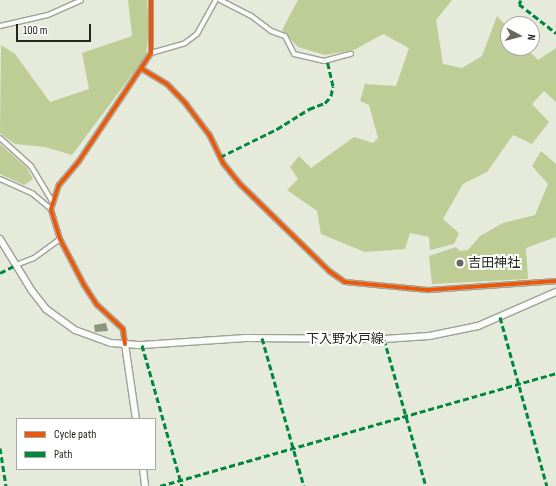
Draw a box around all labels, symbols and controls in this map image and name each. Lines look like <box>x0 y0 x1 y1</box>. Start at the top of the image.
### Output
scale bar <box>18 16 93 42</box>
north arrow <box>500 16 540 56</box>
text: 100 m <box>23 23 48 38</box>
text: N <box>525 34 538 41</box>
place label: 吉田神社 <box>468 255 520 271</box>
marker: 吉田神社 <box>455 258 465 268</box>
street label: 下入野水戸線 <box>306 331 384 347</box>
legend <box>16 418 156 470</box>
text: Cycle path <box>54 427 96 442</box>
text: Path <box>54 447 72 462</box>

